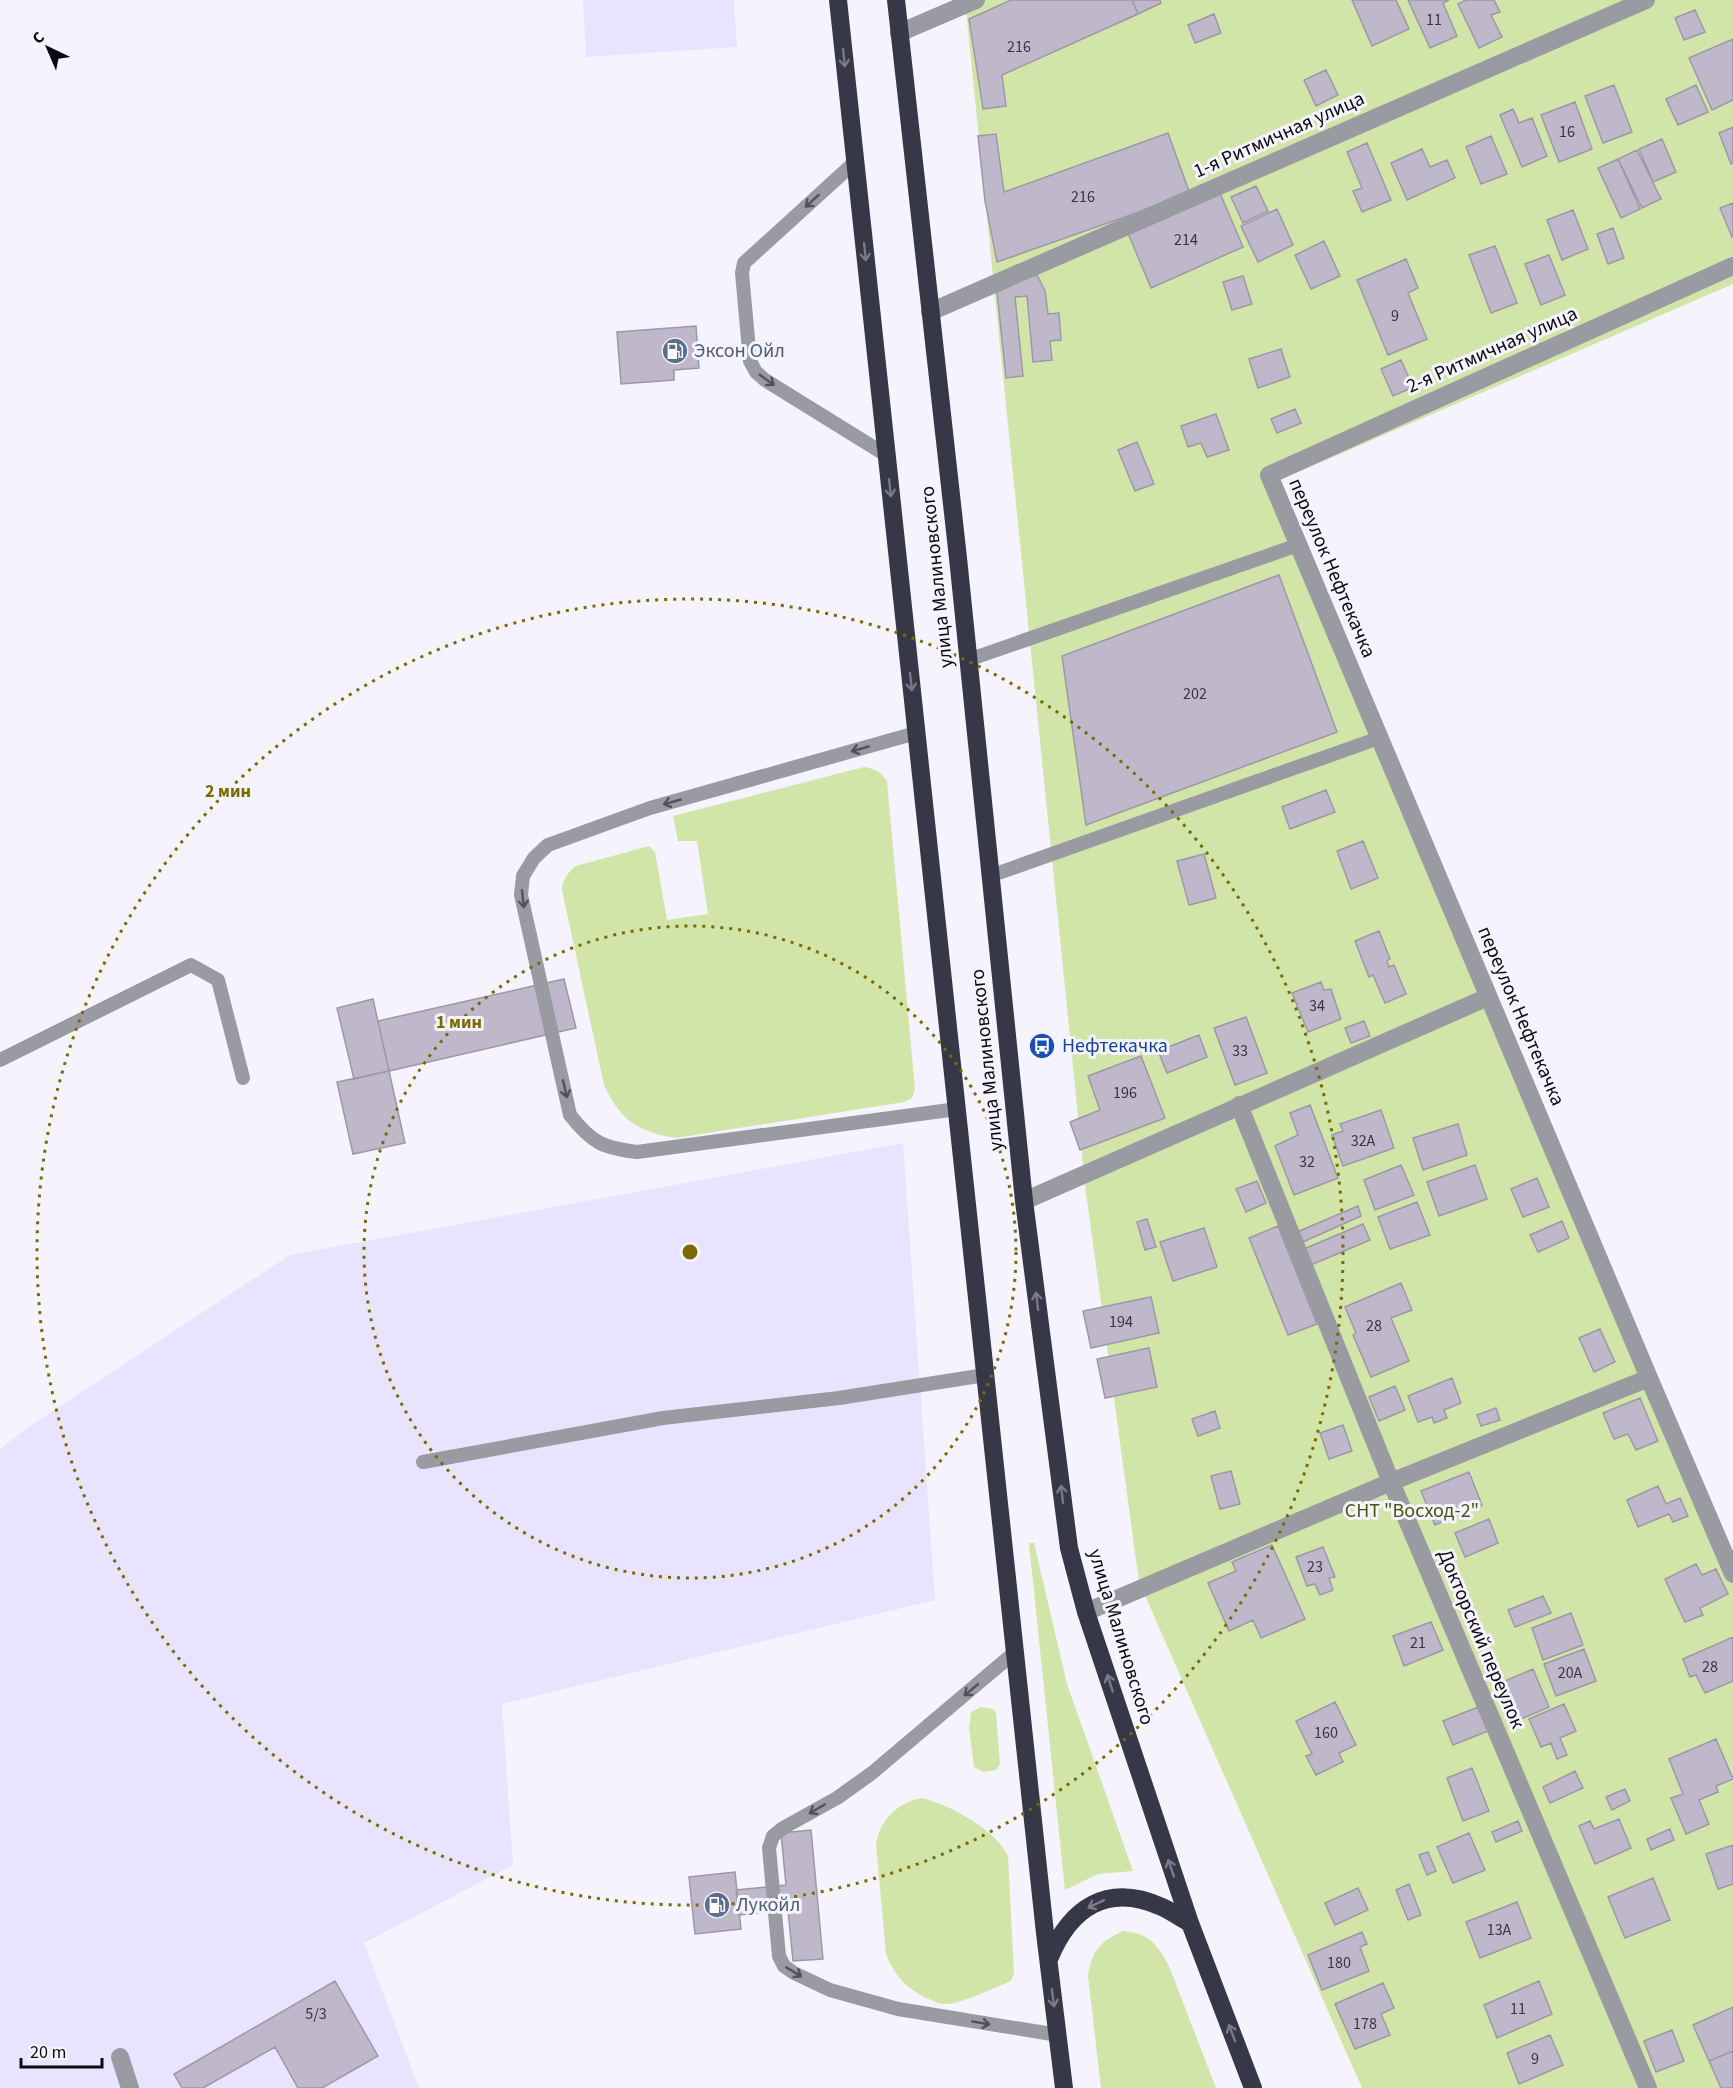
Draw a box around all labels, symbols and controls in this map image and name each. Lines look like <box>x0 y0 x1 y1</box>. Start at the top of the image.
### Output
house number: 11 <box>1426 9 1442 31</box>
north arrow <box>18 18 78 78</box>
text: С <box>27 27 49 49</box>
house number: 216 <box>1007 36 1031 58</box>
one-way arrow <box>839 48 850 68</box>
street label: 1-я Ритмичная улица <box>1189 85 1369 185</box>
house number: 16 <box>1559 121 1575 143</box>
house number: 216 <box>1071 186 1095 208</box>
one-way arrow <box>804 194 819 208</box>
house number: 214 <box>1174 229 1198 251</box>
one-way arrow <box>859 242 870 261</box>
street label: 2-я Ритмичная улица <box>1402 300 1582 400</box>
house number: 9 <box>1391 305 1399 327</box>
fuel station icon: Эксон Ойл <box>660 336 690 366</box>
place label: Эксон Ойл <box>694 337 785 365</box>
one-way arrow <box>758 374 774 386</box>
street label: переулок Нефтекачка <box>1281 474 1383 662</box>
one-way arrow <box>885 477 896 497</box>
street label: улица Малиновского <box>914 485 960 669</box>
one-way arrow <box>906 671 917 691</box>
house number: 202 <box>1183 683 1207 705</box>
one-way arrow <box>851 744 870 755</box>
text: 2 мин <box>205 779 251 804</box>
one-way arrow <box>663 796 682 808</box>
one-way arrow <box>518 888 529 908</box>
street label: переулок Нефтекачка <box>1470 922 1572 1110</box>
street label: улица Малиновского <box>964 968 1010 1152</box>
house number: 34 <box>1309 995 1325 1017</box>
text: 1 мин <box>436 1010 482 1035</box>
bus stop icon: Нефтекачка <box>1027 1031 1057 1061</box>
place label: Нефтекачка <box>1062 1032 1168 1060</box>
house number: 33 <box>1232 1040 1248 1062</box>
one-way arrow <box>559 1079 571 1098</box>
house number: 196 <box>1113 1082 1137 1104</box>
house number: 32А <box>1351 1130 1376 1152</box>
house number: 32 <box>1299 1151 1315 1173</box>
centre of rings <box>680 1242 700 1262</box>
one-way arrow <box>1032 1291 1043 1311</box>
house number: 194 <box>1109 1311 1133 1333</box>
house number: 28 <box>1366 1315 1382 1337</box>
one-way arrow <box>1057 1485 1068 1505</box>
park label: СНТ "Восход-2" <box>1345 1497 1479 1525</box>
street label: улица Малиновского <box>1081 1545 1161 1729</box>
street label: Докторский переулок <box>1431 1545 1532 1733</box>
house number: 23 <box>1307 1556 1323 1578</box>
house number: 21 <box>1410 1632 1426 1654</box>
house number: 28 <box>1702 1656 1718 1678</box>
house number: 20А <box>1558 1662 1583 1684</box>
one-way arrow <box>1103 1674 1114 1693</box>
one-way arrow <box>964 1683 979 1697</box>
house number: 160 <box>1314 1722 1338 1744</box>
one-way arrow <box>809 1803 826 1815</box>
one-way arrow <box>1165 1859 1176 1878</box>
fuel station icon: Лукойл <box>702 1890 732 1920</box>
place label: Лукойл <box>736 1891 800 1919</box>
one-way arrow <box>1087 1898 1105 1910</box>
house number: 13А <box>1487 1919 1512 1941</box>
house number: 180 <box>1327 1952 1351 1974</box>
one-way arrow <box>785 1966 802 1978</box>
one-way arrow <box>1048 1987 1059 2007</box>
house number: 11 <box>1510 1998 1526 2020</box>
house number: 5/3 <box>305 2003 327 2025</box>
house number: 178 <box>1353 2013 1377 2035</box>
one-way arrow <box>970 2018 990 2029</box>
one-way arrow <box>1226 2025 1237 2043</box>
scale bar <box>21 2031 102 2069</box>
text: 20 m <box>30 2040 66 2065</box>
house number: 9 <box>1531 2048 1539 2070</box>

